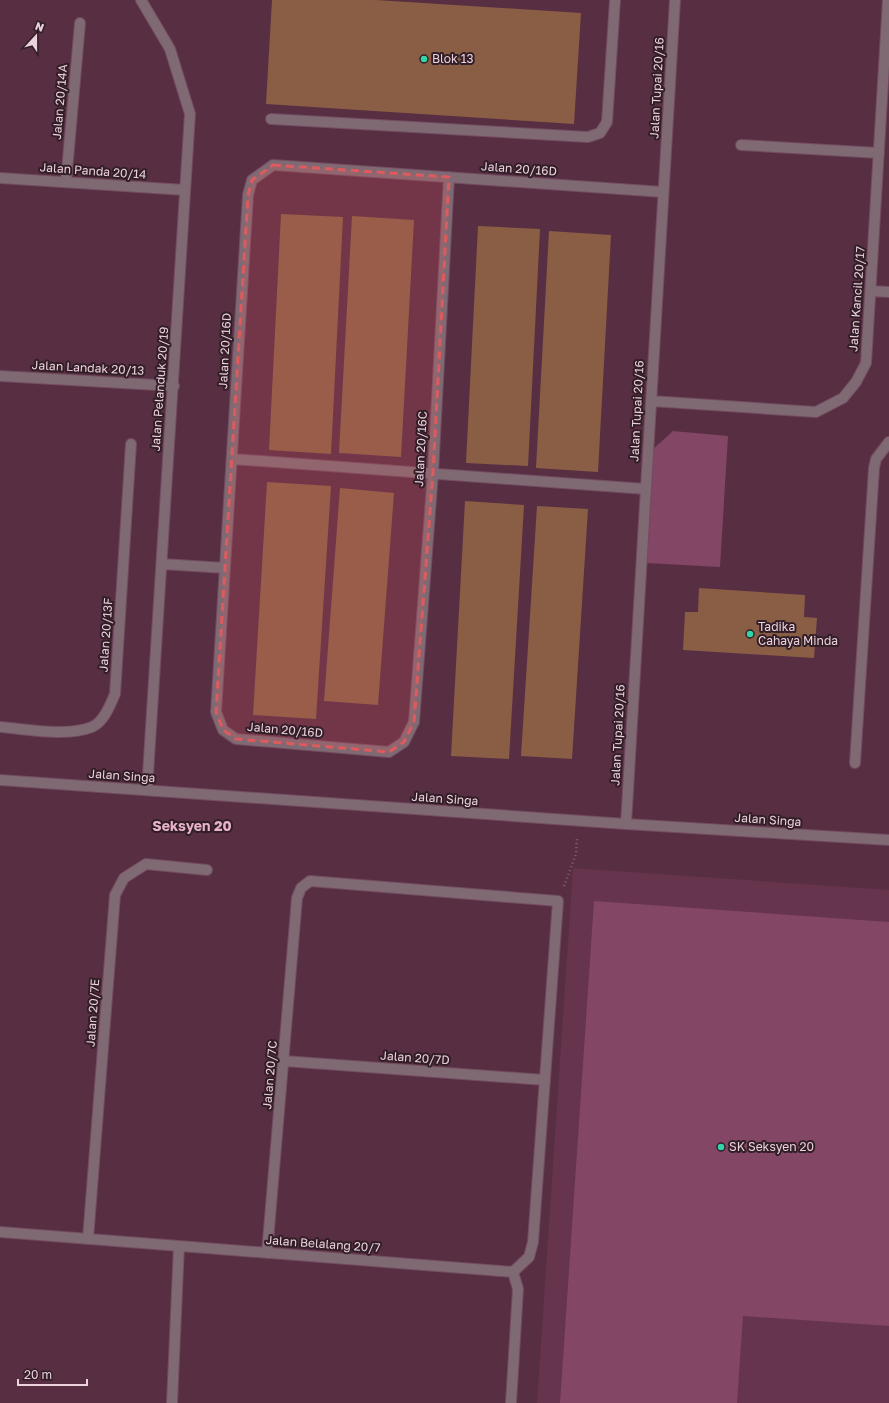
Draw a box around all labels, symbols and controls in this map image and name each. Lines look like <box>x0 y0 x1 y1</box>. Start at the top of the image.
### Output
north arrow <box>16 16 56 56</box>
text: N <box>34 19 46 34</box>
street label: Jalan Tupai 20/16 <box>646 37 667 139</box>
place label: Blok 13 <box>432 51 474 66</box>
marker: Blok 13 <box>419 54 429 64</box>
street label: Jalan 20/14A <box>49 64 70 140</box>
street label: Jalan 20/16D <box>481 158 558 179</box>
street label: Jalan Panda 20/14 <box>39 159 147 182</box>
street label: Jalan Kancil 20/17 <box>845 246 868 352</box>
street label: Jalan 20/16D <box>215 313 234 389</box>
street label: Jalan Pelanduk 20/19 <box>148 326 171 452</box>
street label: Jalan Landak 20/13 <box>31 357 145 378</box>
street label: Jalan Tupai 20/16 <box>626 360 647 462</box>
street label: Jalan 20/16C <box>411 411 430 487</box>
street label: Jalan 20/13F <box>95 597 116 673</box>
place label: Tadika Cahaya Minda <box>758 619 838 648</box>
marker: Tadika Cahaya Minda <box>745 629 755 639</box>
street label: Jalan Tupai 20/16 <box>607 684 628 786</box>
street label: Jalan 20/16D <box>246 719 324 740</box>
street label: Jalan Singa <box>88 766 156 785</box>
street label: Jalan Singa <box>411 789 479 808</box>
street label: Jalan Singa <box>734 810 802 829</box>
district label: Seksyen 20 <box>152 817 232 834</box>
street label: Jalan 20/7E <box>83 978 102 1048</box>
street label: Jalan 20/7C <box>259 1040 280 1110</box>
street label: Jalan 20/7D <box>380 1048 450 1067</box>
place label: SK Seksyen 20 <box>729 1139 814 1154</box>
marker: SK Seksyen 20 <box>716 1142 726 1152</box>
street label: Jalan Belalang 20/7 <box>265 1232 381 1255</box>
scale bar <box>18 1361 87 1387</box>
text: 20 m <box>24 1367 52 1382</box>

